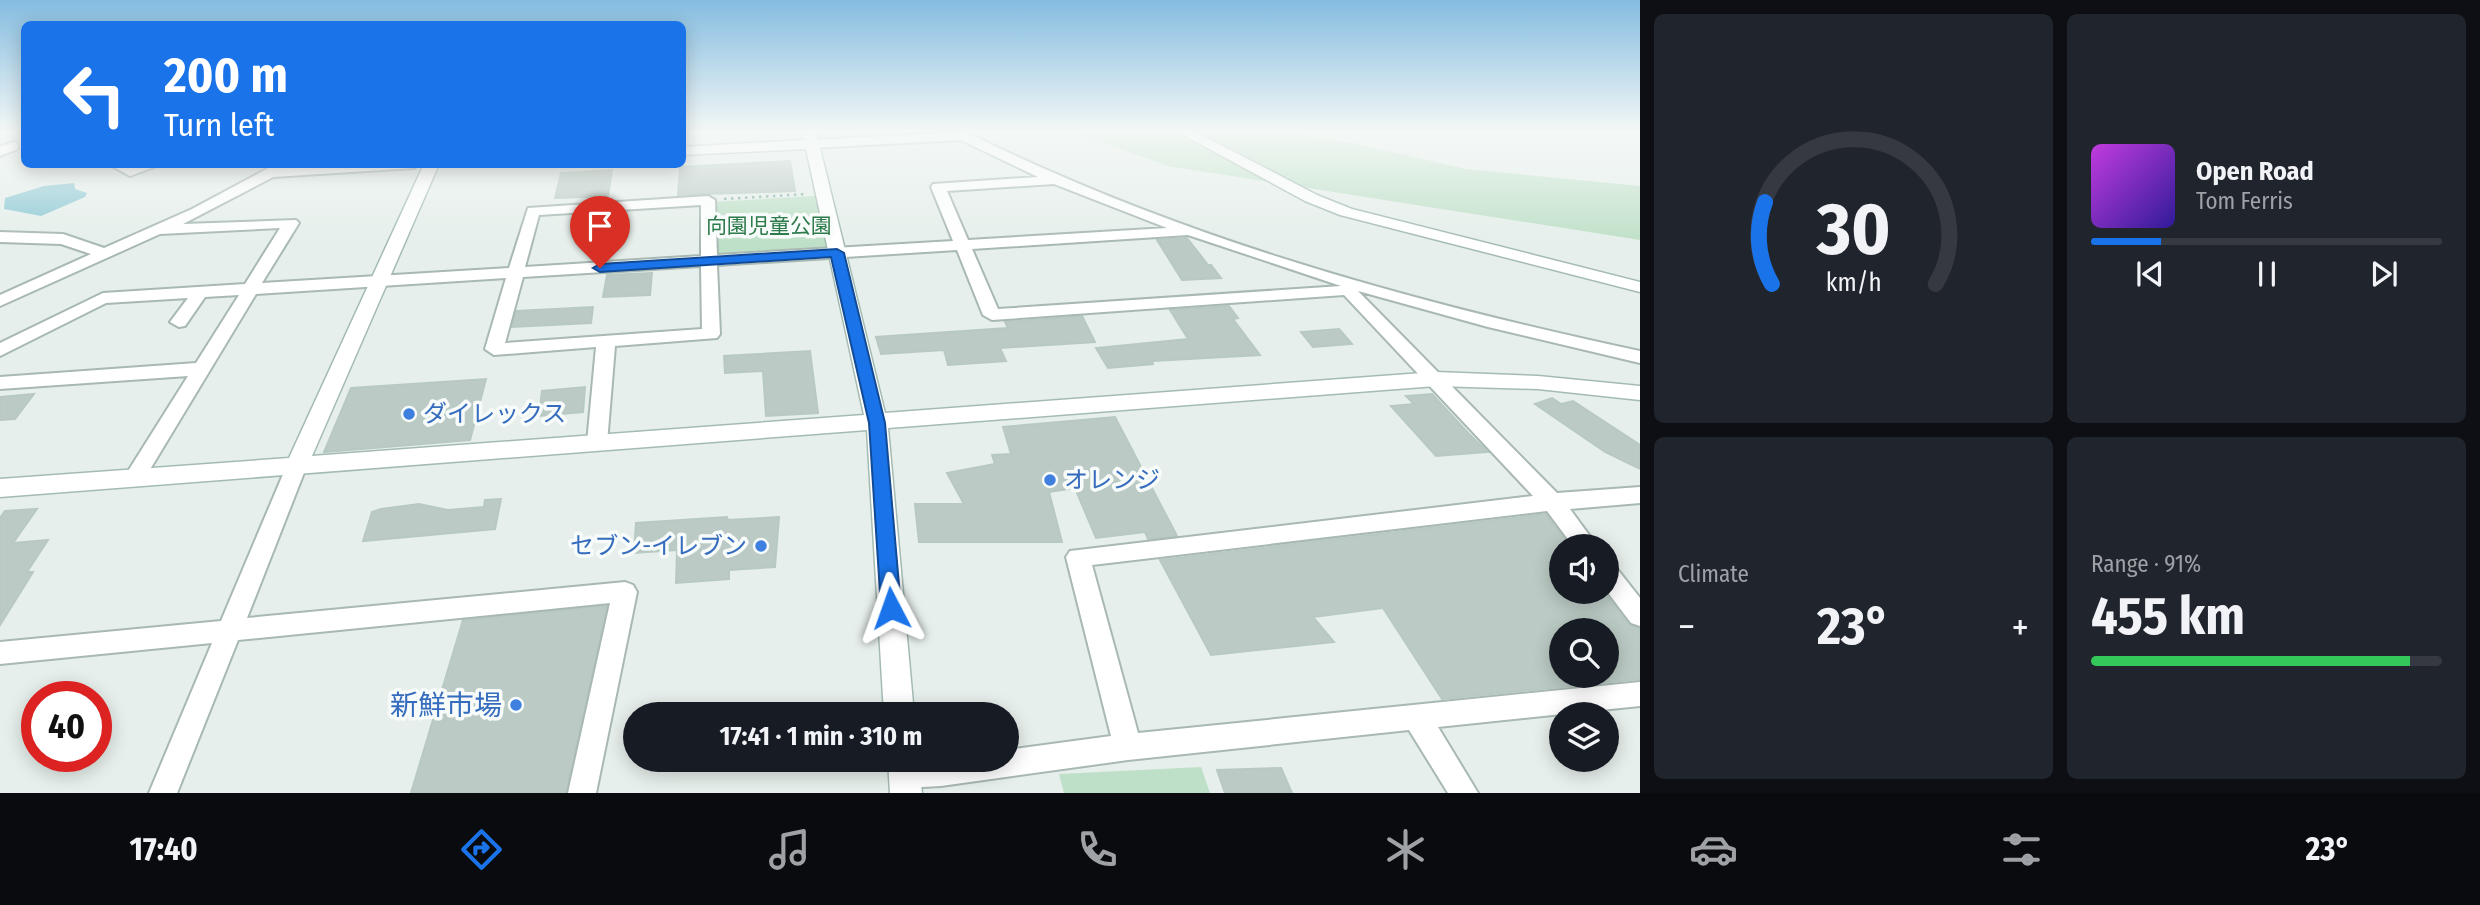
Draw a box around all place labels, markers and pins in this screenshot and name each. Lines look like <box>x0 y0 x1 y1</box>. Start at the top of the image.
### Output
pin <box>570 196 630 268</box>
place label: ダイレックス <box>423 400 566 428</box>
marker: ダイレックス <box>401 406 417 422</box>
place label: オレンジ <box>1064 466 1160 494</box>
marker: オレンジ <box>1042 472 1058 488</box>
place label: セブン-イレブン <box>570 532 747 560</box>
marker: セブン-イレブン <box>753 538 769 554</box>
place label: 新鮮市場 <box>390 689 502 722</box>
marker: 新鮮市場 <box>508 697 524 713</box>

